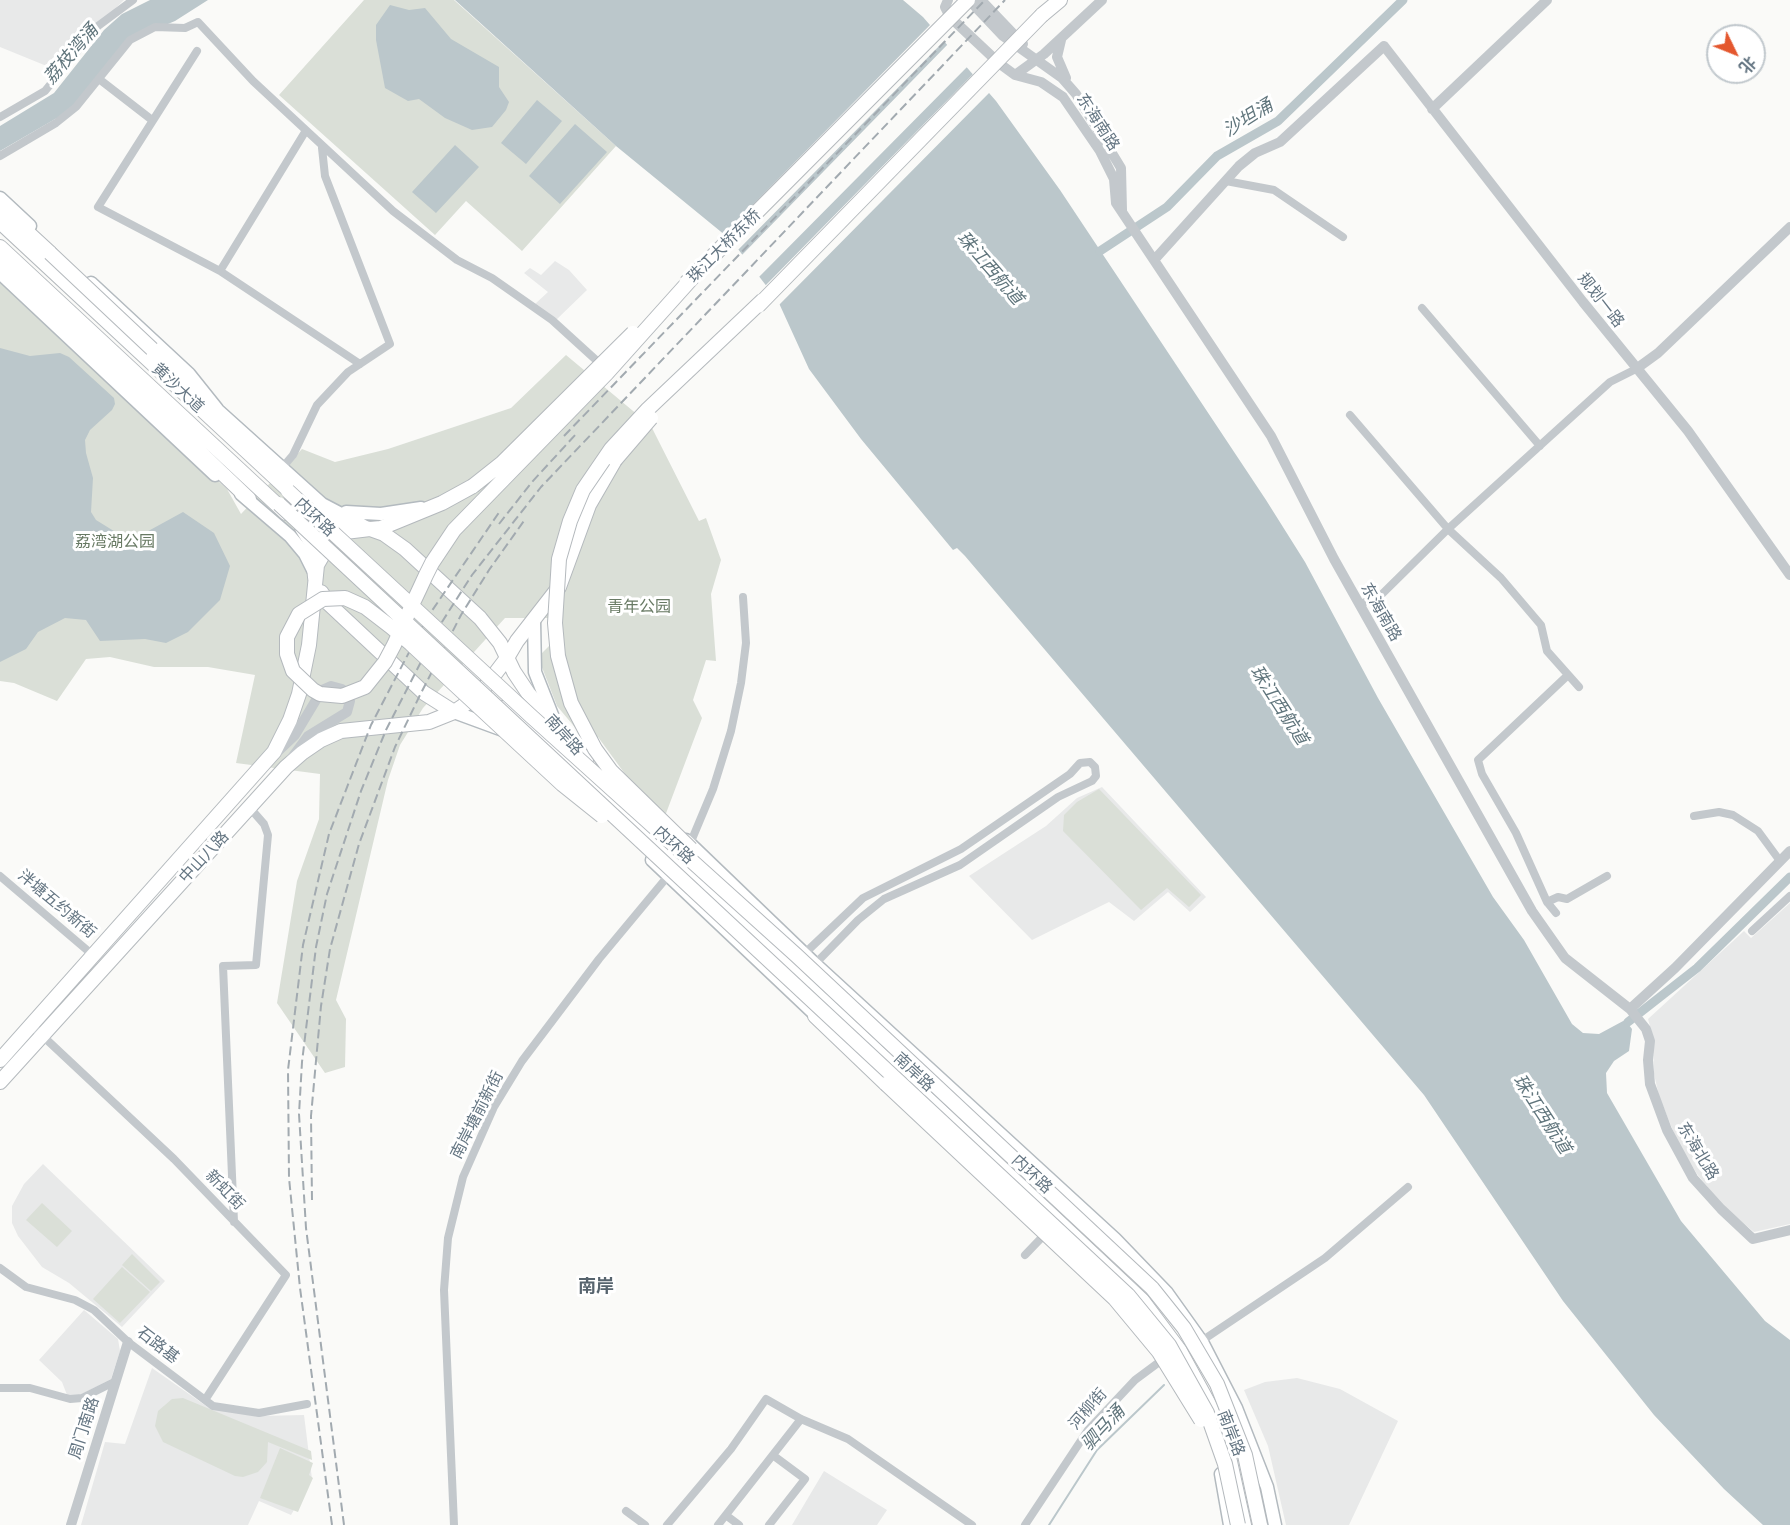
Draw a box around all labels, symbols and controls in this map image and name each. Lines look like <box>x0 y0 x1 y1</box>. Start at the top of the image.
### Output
water label: 荔枝湾涌 <box>39 20 103 88</box>
north arrow <box>1706 24 1766 84</box>
text: 北 <box>1736 53 1760 77</box>
street label: 东海南路 <box>1073 90 1123 154</box>
water label: 沙坦涌 <box>1219 95 1277 141</box>
street label: 珠江大桥东桥 <box>683 205 765 287</box>
water label: 珠江西航道 <box>952 227 1028 309</box>
street label: 规划一路 <box>1574 269 1628 331</box>
street label: 黄沙大道 <box>148 359 208 417</box>
street label: 内环路 <box>291 494 339 540</box>
park label: 荔湾湖公园 <box>75 532 155 552</box>
street label: 东海南路 <box>1357 579 1405 645</box>
park label: 青年公园 <box>607 597 671 617</box>
water label: 珠江西航道 <box>1245 661 1313 749</box>
street label: 南岸路 <box>541 711 587 759</box>
street label: 内环路 <box>650 822 698 868</box>
street label: 中山八路 <box>175 827 233 887</box>
street label: 泮塘五约新街 <box>14 866 100 942</box>
street label: 南岸路 <box>890 1049 938 1095</box>
street label: 南岸塘前新街 <box>447 1068 507 1162</box>
water label: 珠江西航道 <box>1508 1070 1576 1158</box>
street label: 东海北路 <box>1673 1119 1723 1183</box>
street label: 内环路 <box>1008 1151 1056 1197</box>
street label: 新虹街 <box>201 1166 249 1214</box>
district label: 南岸 <box>578 1275 614 1297</box>
street label: 石路基 <box>133 1323 183 1367</box>
street label: 河柳街 <box>1065 1385 1111 1433</box>
street label: 周门南路 <box>65 1395 103 1461</box>
water label: 驷马涌 <box>1077 1401 1129 1455</box>
street label: 南岸路 <box>1213 1407 1249 1459</box>

